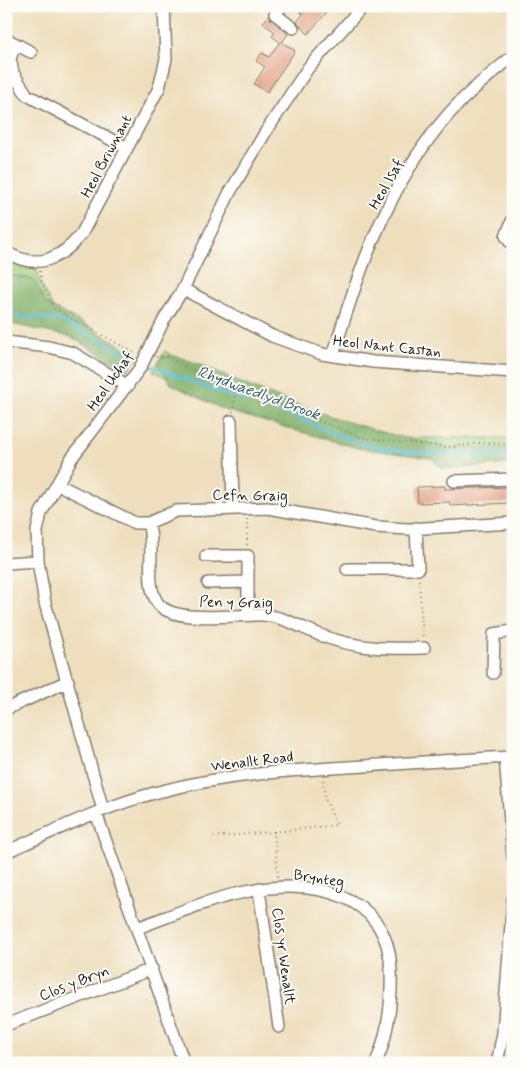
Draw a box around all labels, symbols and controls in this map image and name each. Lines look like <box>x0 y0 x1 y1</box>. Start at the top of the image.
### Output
street label: Heol Briwnant <box>77 111 137 202</box>
street label: Heol Isaf <box>365 155 409 214</box>
street label: Heol Nant Castan <box>332 331 442 363</box>
street label: Heol Uchaf <box>83 348 139 415</box>
water label: Rhydwaedlyd Brook <box>194 361 324 426</box>
street label: Cefn Graig <box>212 485 288 508</box>
street label: Pen y Graig <box>199 592 273 615</box>
street label: Wenallt Road <box>210 747 295 777</box>
street label: Brynteg <box>292 865 346 894</box>
street label: Clos yr Wenallt <box>266 906 300 1006</box>
street label: Clos y Bryn <box>36 961 112 1006</box>

